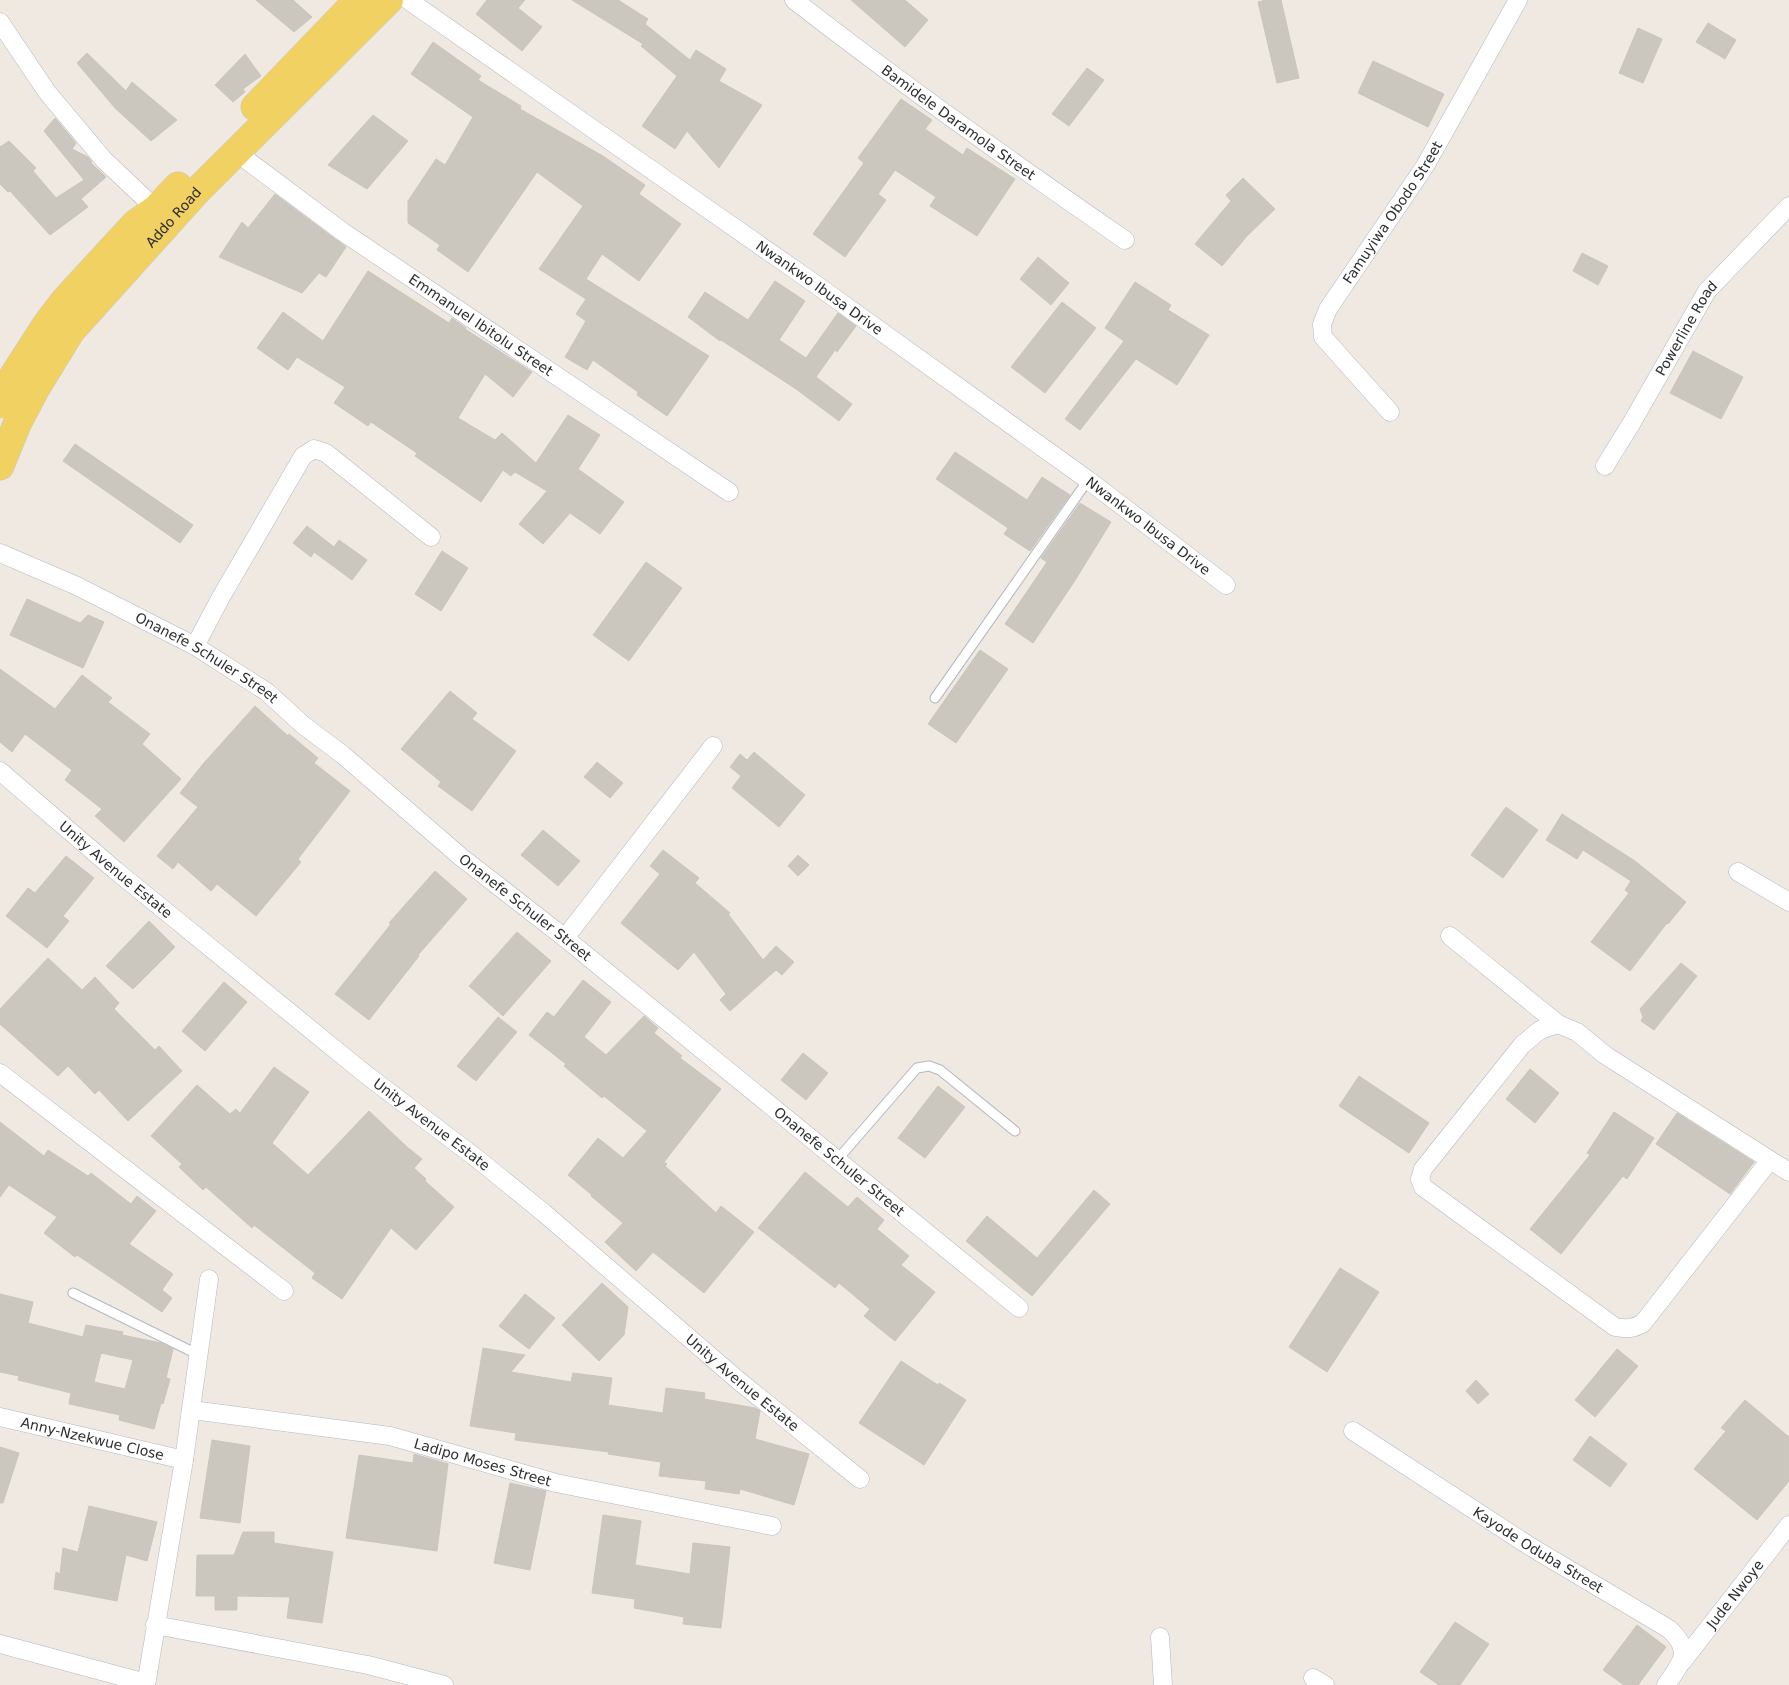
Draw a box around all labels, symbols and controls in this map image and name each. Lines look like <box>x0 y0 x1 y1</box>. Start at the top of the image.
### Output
street label: Bamidele Daramola Street <box>879 61 1039 183</box>
street label: Famuyiwa Obodo Street <box>1340 138 1446 287</box>
street label: Addo Road <box>142 184 205 251</box>
street label: Nwankwo Ibusa Drive <box>753 237 886 338</box>
street label: Emmanuel Ibitolu Street <box>406 271 557 379</box>
street label: Powerline Road <box>1652 277 1720 379</box>
street label: Nwankwo Ibusa Drive <box>1083 474 1213 578</box>
street label: Onanefe Schuler Street <box>133 609 282 707</box>
street label: Unity Avenue Estate <box>56 818 175 921</box>
street label: Onanefe Schuler Street <box>456 851 595 964</box>
street label: Unity Avenue Estate <box>370 1075 493 1174</box>
street label: Onanefe Schuler Street <box>771 1104 908 1220</box>
street label: Unity Avenue Estate <box>683 1331 802 1434</box>
street label: Anny-Nzekwue Close <box>19 1414 166 1463</box>
street label: Ladipo Moses Street <box>412 1435 554 1489</box>
street label: Kayode Oduba Street <box>1470 1504 1606 1596</box>
street label: Jude Nwoye <box>1703 1557 1767 1632</box>

